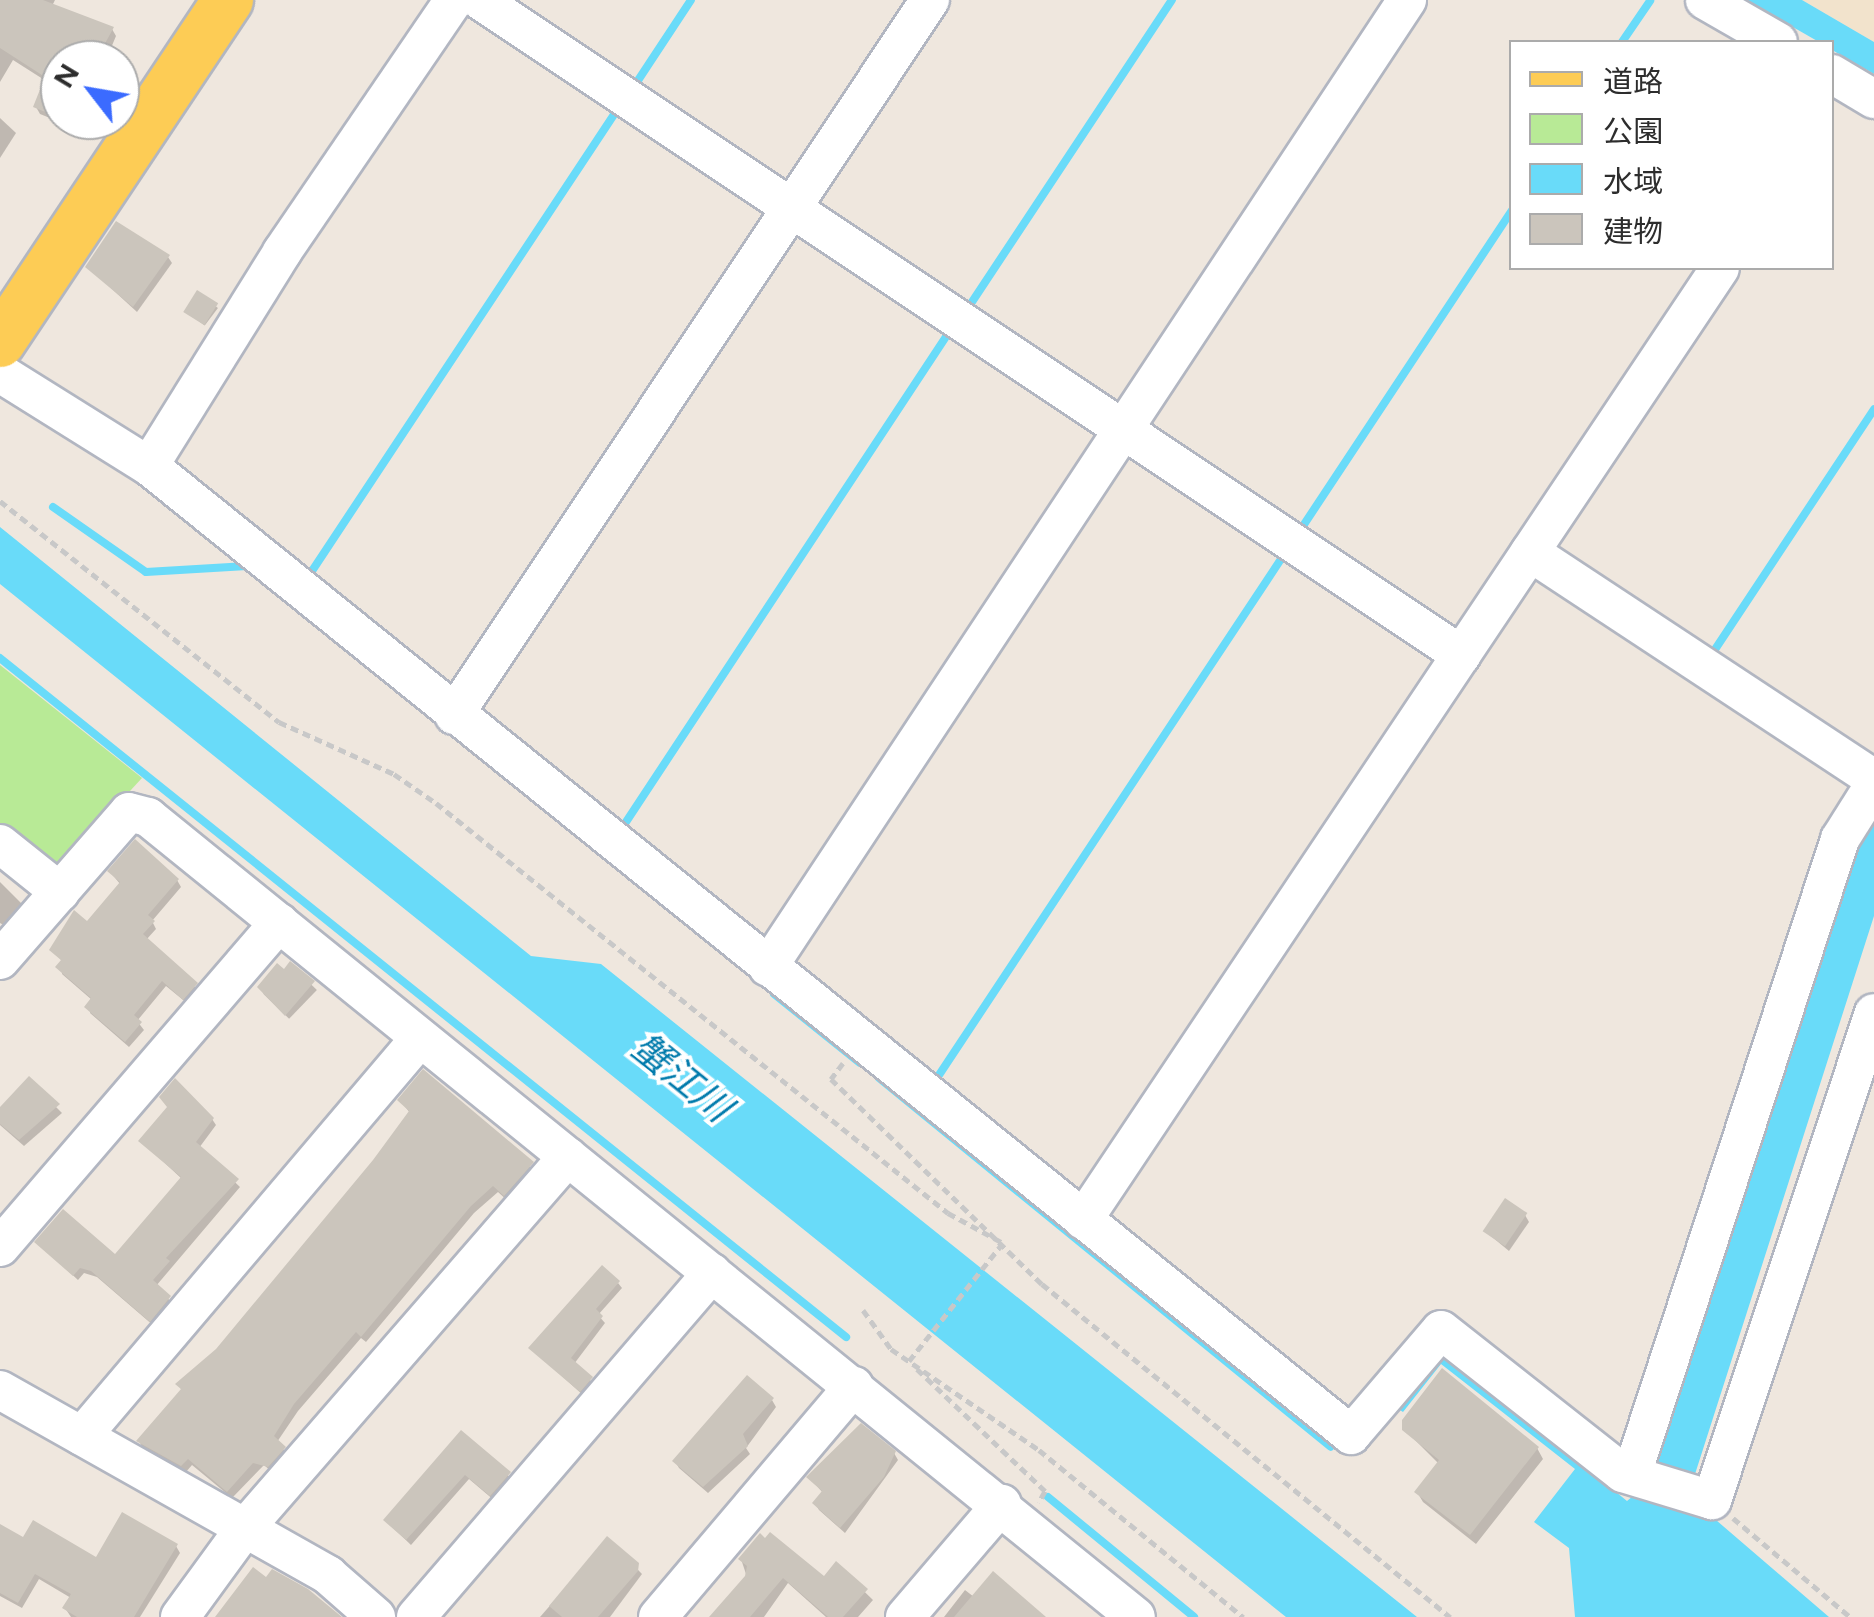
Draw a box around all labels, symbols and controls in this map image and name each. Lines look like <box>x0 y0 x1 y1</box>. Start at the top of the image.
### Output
north arrow <box>40 40 140 140</box>
legend <box>1509 40 1834 270</box>
text: N <box>46 58 86 94</box>
text: 道路 <box>1603 63 1663 100</box>
text: 公園 <box>1603 113 1663 150</box>
text: 水域 <box>1603 163 1663 200</box>
text: 建物 <box>1603 213 1663 250</box>
water label: 蟹江川 <box>622 1024 740 1132</box>

